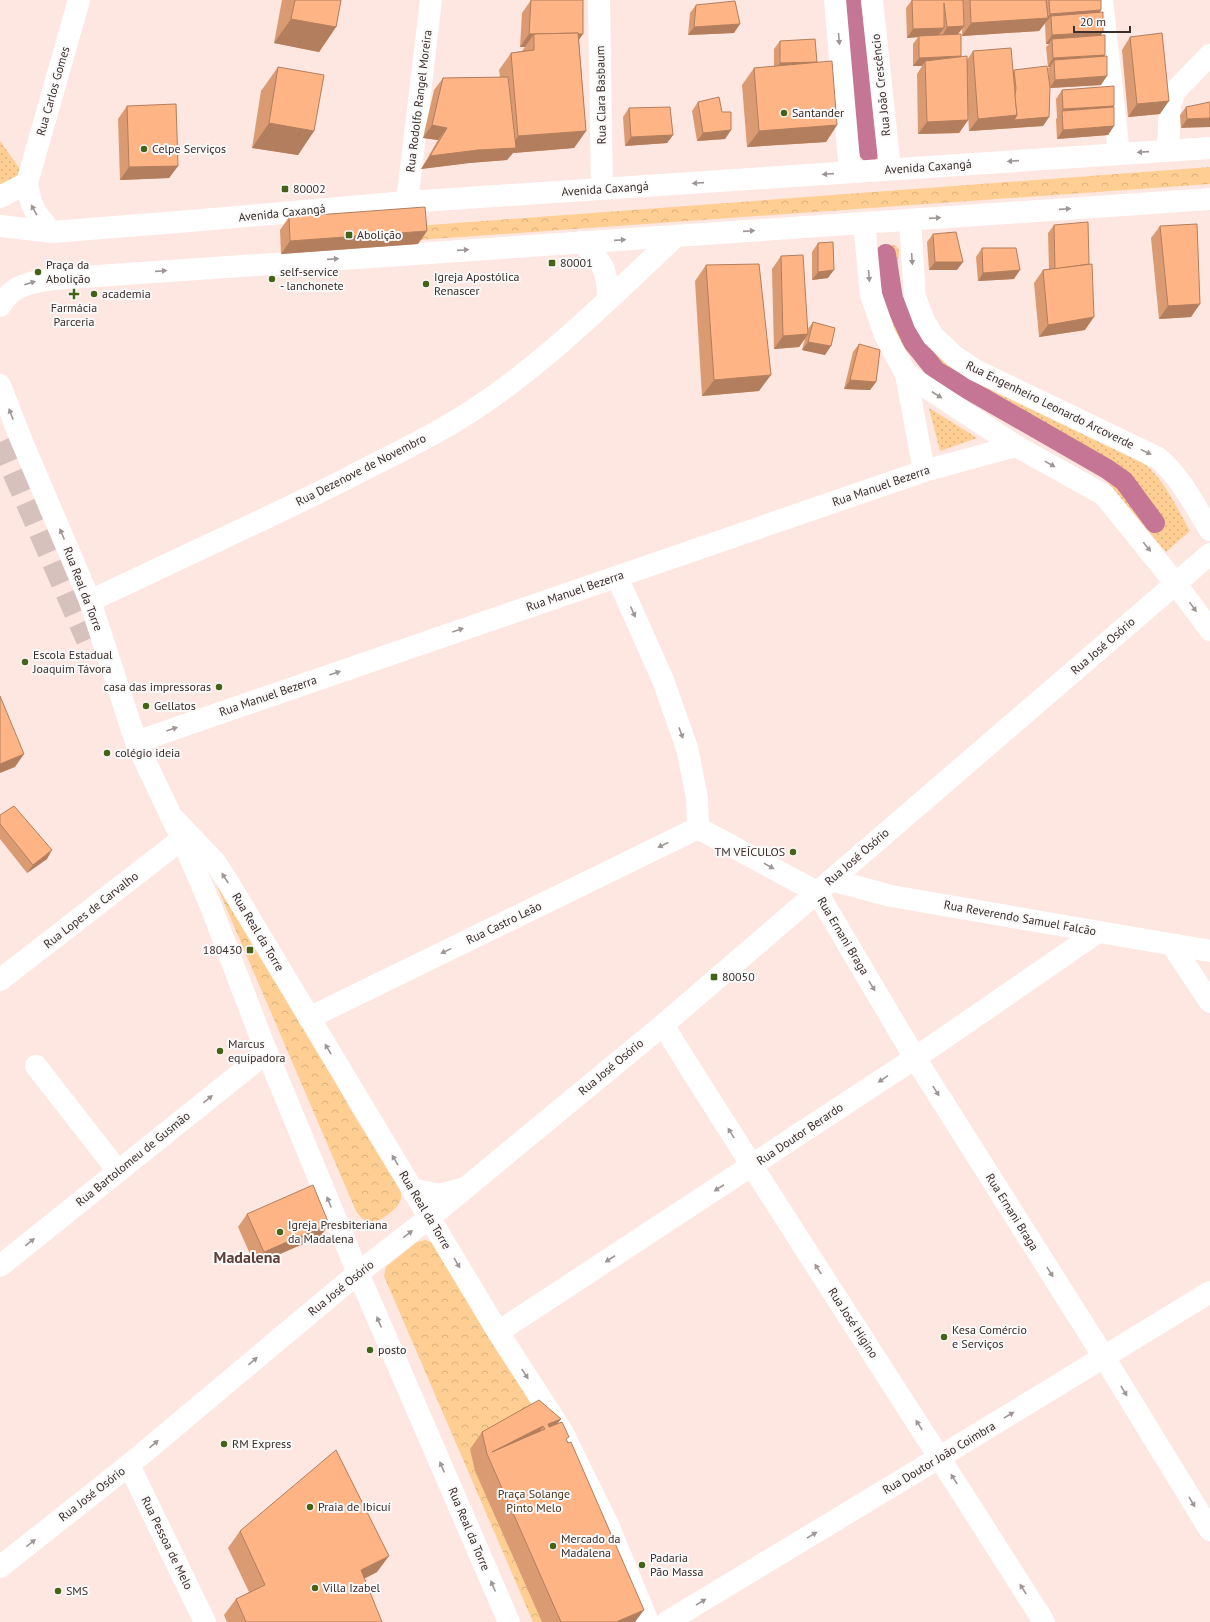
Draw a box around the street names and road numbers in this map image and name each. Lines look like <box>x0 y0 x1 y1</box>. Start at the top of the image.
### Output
street label: Rua Rodolfo Rangel Moreira <box>402 29 435 173</box>
street label: Rua João Crescêncio <box>868 33 893 137</box>
street label: Rua Carlos Gomes <box>33 44 72 137</box>
street label: Rua Clara Basbaum <box>592 45 609 145</box>
street label: Avenida Caxangá <box>884 156 972 177</box>
street label: Avenida Caxangá <box>561 178 649 199</box>
street label: Avenida Caxangá <box>238 200 326 225</box>
street label: Rua Engenheiro Leonardo Arcoverde <box>964 357 1137 452</box>
street label: Rua Dezenove de Novembro <box>293 430 428 509</box>
street label: Rua Manuel Bezerra <box>830 462 932 509</box>
street label: Rua Real da Torre <box>61 545 106 633</box>
street label: Rua Manuel Bezerra <box>524 567 626 614</box>
street label: Rua José Osório <box>1067 614 1138 678</box>
street label: Rua Manuel Bezerra <box>217 672 319 719</box>
street label: Rua José Osório <box>821 825 892 889</box>
street label: Rua Lopes de Carvalho <box>40 868 141 951</box>
street label: Rua Real da Torre <box>229 890 288 974</box>
street label: Rua Ernani Braga <box>814 894 873 977</box>
street label: Rua Reverendo Samuel Falcão <box>943 897 1097 938</box>
street label: Rua Castro Leão <box>464 898 544 947</box>
street label: Rua José Osório <box>575 1035 646 1098</box>
street label: Rua Doutor Berardo <box>754 1099 846 1168</box>
street label: Rua Bartolomeu de Gusmão <box>73 1108 193 1209</box>
street label: Rua Real da Torre <box>396 1168 455 1252</box>
street label: Rua Ernani Braga <box>983 1170 1042 1253</box>
street label: Rua José Osório <box>305 1257 377 1319</box>
street label: Rua José Higino <box>825 1285 882 1361</box>
street label: Rua Doutor João Coimbra <box>880 1418 998 1497</box>
street label: Rua José Osório <box>55 1463 128 1524</box>
street label: Rua Real da Torre <box>445 1485 494 1573</box>
street label: Rua Pessoa de Melo <box>138 1494 197 1592</box>

